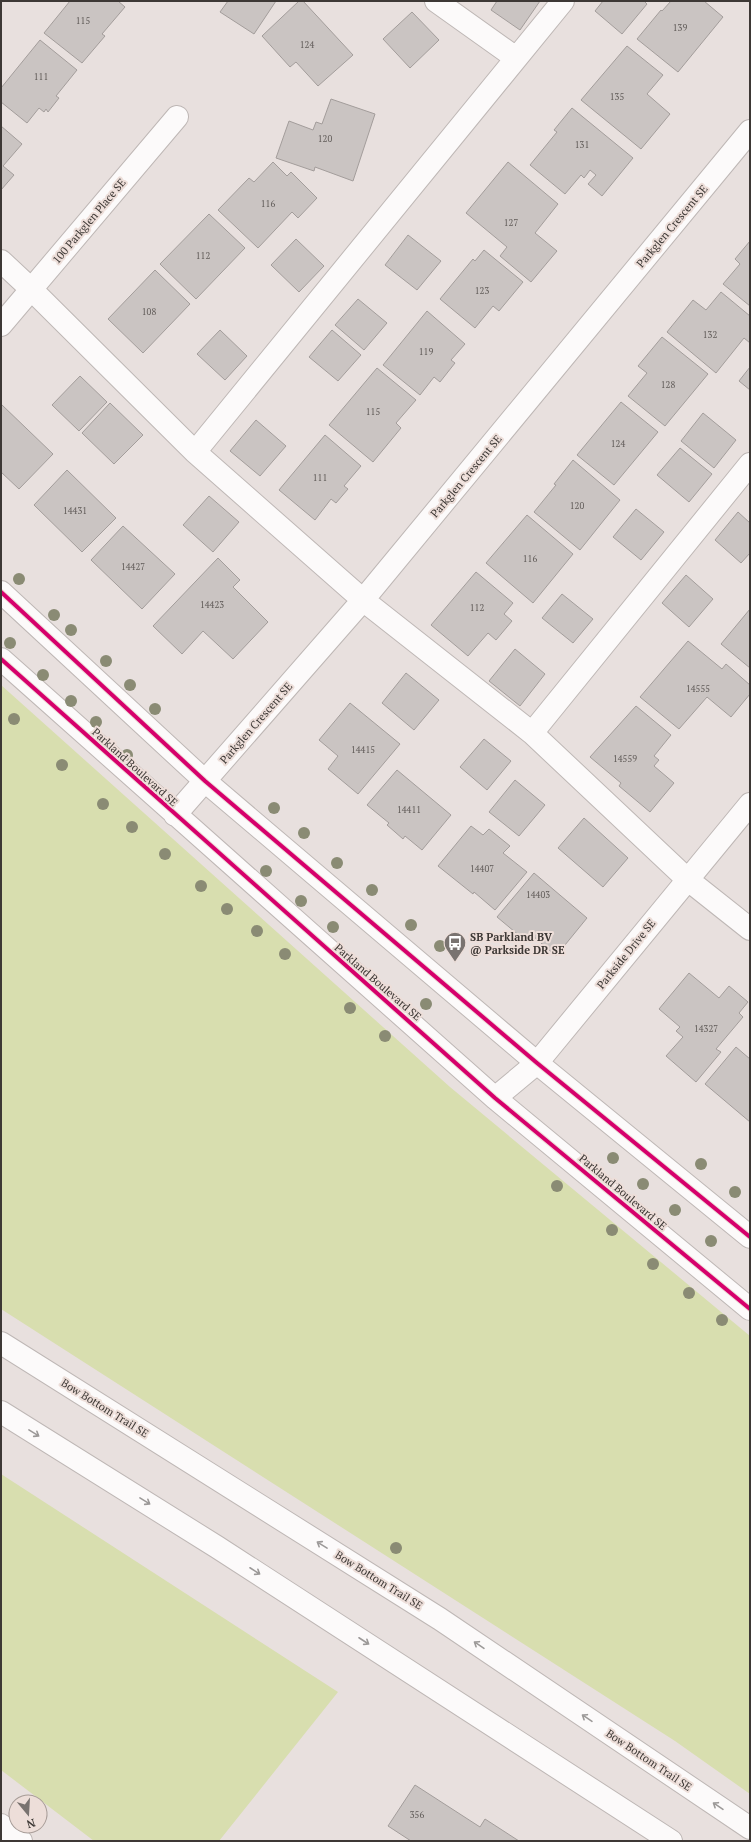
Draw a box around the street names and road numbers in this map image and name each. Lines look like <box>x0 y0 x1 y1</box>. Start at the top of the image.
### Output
street label: 100 Parkglen Place SE <box>49 176 129 266</box>
street label: Parkglen Crescent SE <box>633 182 711 270</box>
street label: Parkglen Crescent SE <box>427 432 505 520</box>
street label: Parkglen Crescent SE <box>217 679 295 767</box>
street label: Parkland Boulevard SE <box>89 725 181 809</box>
street label: Parkside Drive SE <box>594 916 658 992</box>
street label: Parkland Boulevard SE <box>332 940 424 1024</box>
street label: Parkland Boulevard SE <box>576 1151 670 1233</box>
street label: Bow Bottom Trail SE <box>59 1375 151 1441</box>
street label: Bow Bottom Trail SE <box>333 1547 425 1613</box>
street label: Bow Bottom Trail SE <box>603 1726 695 1794</box>

